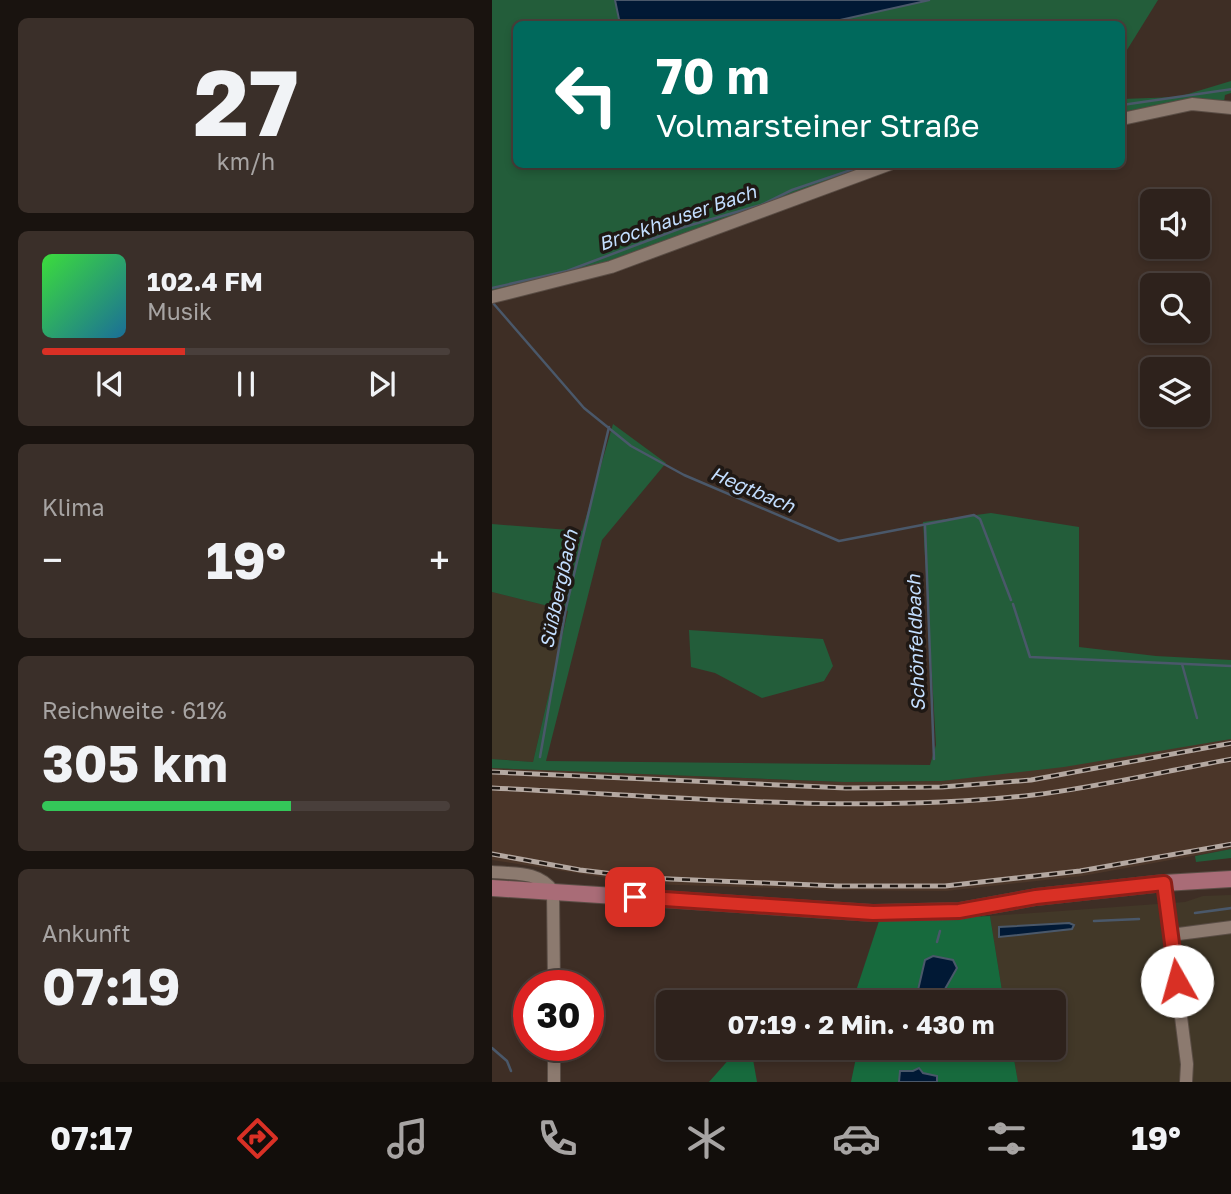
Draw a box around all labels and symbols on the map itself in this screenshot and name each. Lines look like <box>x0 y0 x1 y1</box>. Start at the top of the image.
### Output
water label: Brockhauser Bach <box>595 179 760 255</box>
water label: Hegtbach <box>707 461 800 518</box>
water label: Süßbergbach <box>534 526 582 650</box>
water label: Schönfeldbach <box>901 573 929 712</box>
pin <box>605 867 665 927</box>
position arrow <box>1140 944 1214 1018</box>
speed limit sign: 30 <box>513 970 604 1061</box>

